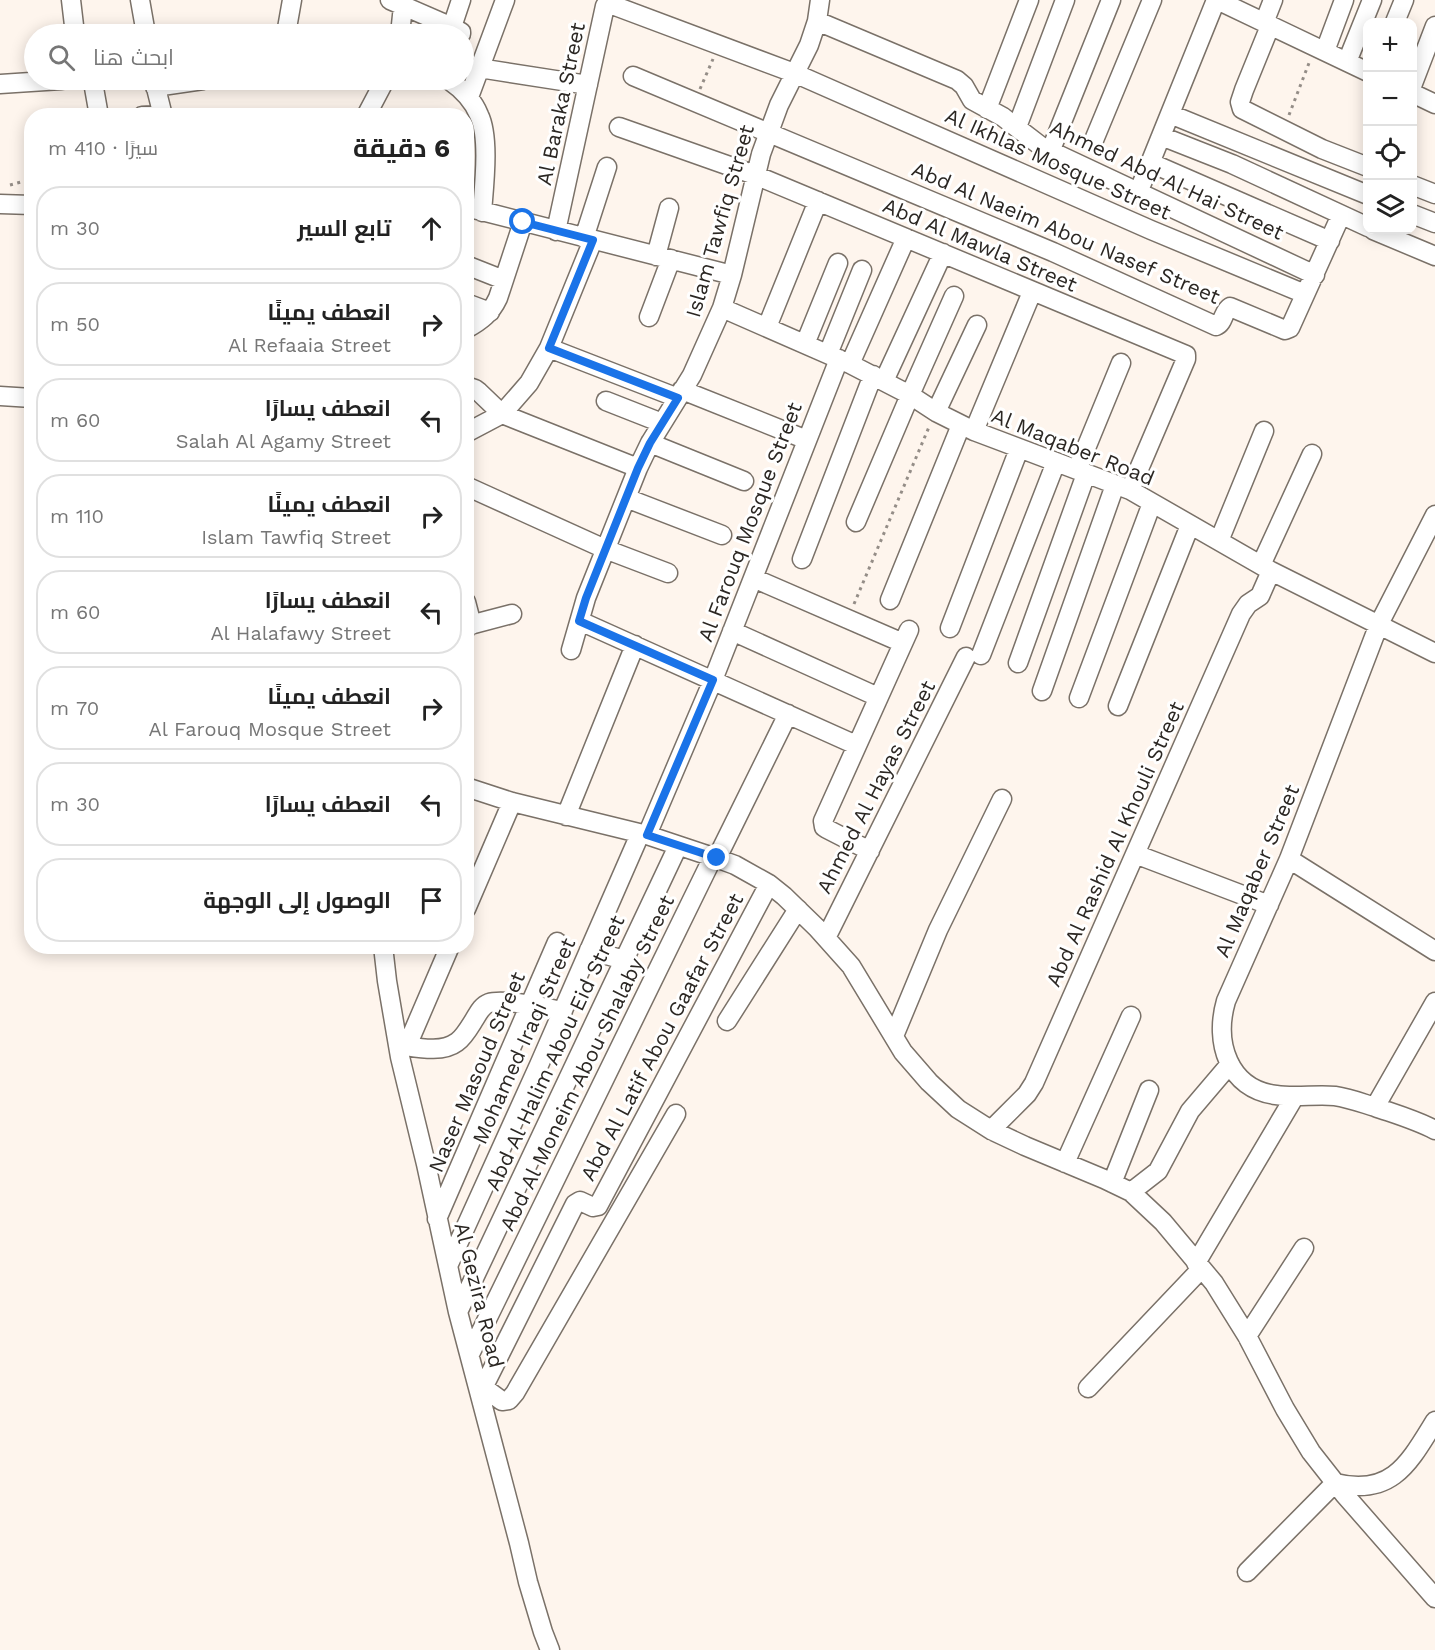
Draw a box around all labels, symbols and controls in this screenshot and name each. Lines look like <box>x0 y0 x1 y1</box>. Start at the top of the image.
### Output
map controls <box>1363 18 1417 234</box>
button: + <box>1363 18 1417 72</box>
street label: Al Baraka Street <box>531 20 590 188</box>
search box <box>24 24 474 90</box>
icon: search <box>45 41 78 74</box>
text: ابحث هنا <box>93 45 174 70</box>
button: − <box>1363 72 1417 126</box>
street label: Al Ikhlas Mosque Street <box>942 102 1175 225</box>
street label: Ahmed Abd Al Hai Street <box>1046 114 1288 245</box>
street label: Islam Tawfiq Street <box>680 122 759 320</box>
button: locate <box>1363 126 1417 180</box>
text: 6 دقيقة <box>353 133 450 163</box>
text: سيرًا · 410 m <box>48 136 158 160</box>
street label: Abd Al Naeim Abou Nasef Street <box>908 156 1224 309</box>
button: layers <box>1363 180 1417 234</box>
street label: Abd Al Mawla Street <box>879 192 1081 297</box>
route start <box>509 208 535 234</box>
icon: ahead <box>415 212 448 245</box>
text: 30 m <box>50 216 100 240</box>
text: تابع السير <box>297 216 391 241</box>
text: انعطف يمينًا <box>267 300 391 325</box>
icon: right <box>415 308 448 341</box>
text: 50 m <box>50 312 100 336</box>
text: Al Refaaia Street <box>228 333 391 357</box>
text: انعطف يسارًا <box>265 396 391 421</box>
street label: Al Farouq Mosque Street <box>692 398 807 645</box>
street label: Al Maqaber Road <box>988 402 1158 491</box>
icon: left <box>415 404 448 437</box>
text: 60 m <box>50 408 101 432</box>
text: Salah Al Agamy Street <box>176 429 391 453</box>
text: انعطف يمينًا <box>267 492 391 517</box>
icon: right <box>415 500 448 533</box>
text: 110 m <box>50 504 104 528</box>
text: Islam Tawfiq Street <box>201 525 391 549</box>
text: انعطف يسارًا <box>265 588 391 613</box>
icon: left <box>415 596 448 629</box>
text: 60 m <box>50 600 101 624</box>
text: Al Halafawy Street <box>210 621 391 645</box>
street label: Ahmed Al Hayas Street <box>811 676 940 897</box>
text: انعطف يمينًا <box>267 684 391 709</box>
icon: right <box>415 692 448 725</box>
text: 70 m <box>50 696 99 720</box>
street label: Abd Al Rashid Al Khouli Street <box>1040 697 1189 990</box>
text: Al Farouq Mosque Street <box>149 717 391 741</box>
street label: Al Maqaber Street <box>1209 780 1304 961</box>
icon: left <box>415 788 448 821</box>
text: 30 m <box>50 792 100 816</box>
text: انعطف يسارًا <box>265 792 391 817</box>
route end <box>703 844 729 870</box>
icon: arrive <box>415 884 448 917</box>
text: الوصول إلى الوجهة <box>203 888 391 913</box>
street label: Abd Al Latif Abou Gaafar Street <box>575 889 748 1185</box>
street label: Abd Al Moneim Abou Shalaby Street <box>494 891 679 1235</box>
street label: Abd Al Halim Abou Eid Street <box>480 911 630 1194</box>
street label: Mohamed Iraqi Street <box>467 934 580 1148</box>
street label: Naser Masoud Street <box>423 968 530 1176</box>
street label: Al Gezira Road <box>449 1220 510 1370</box>

